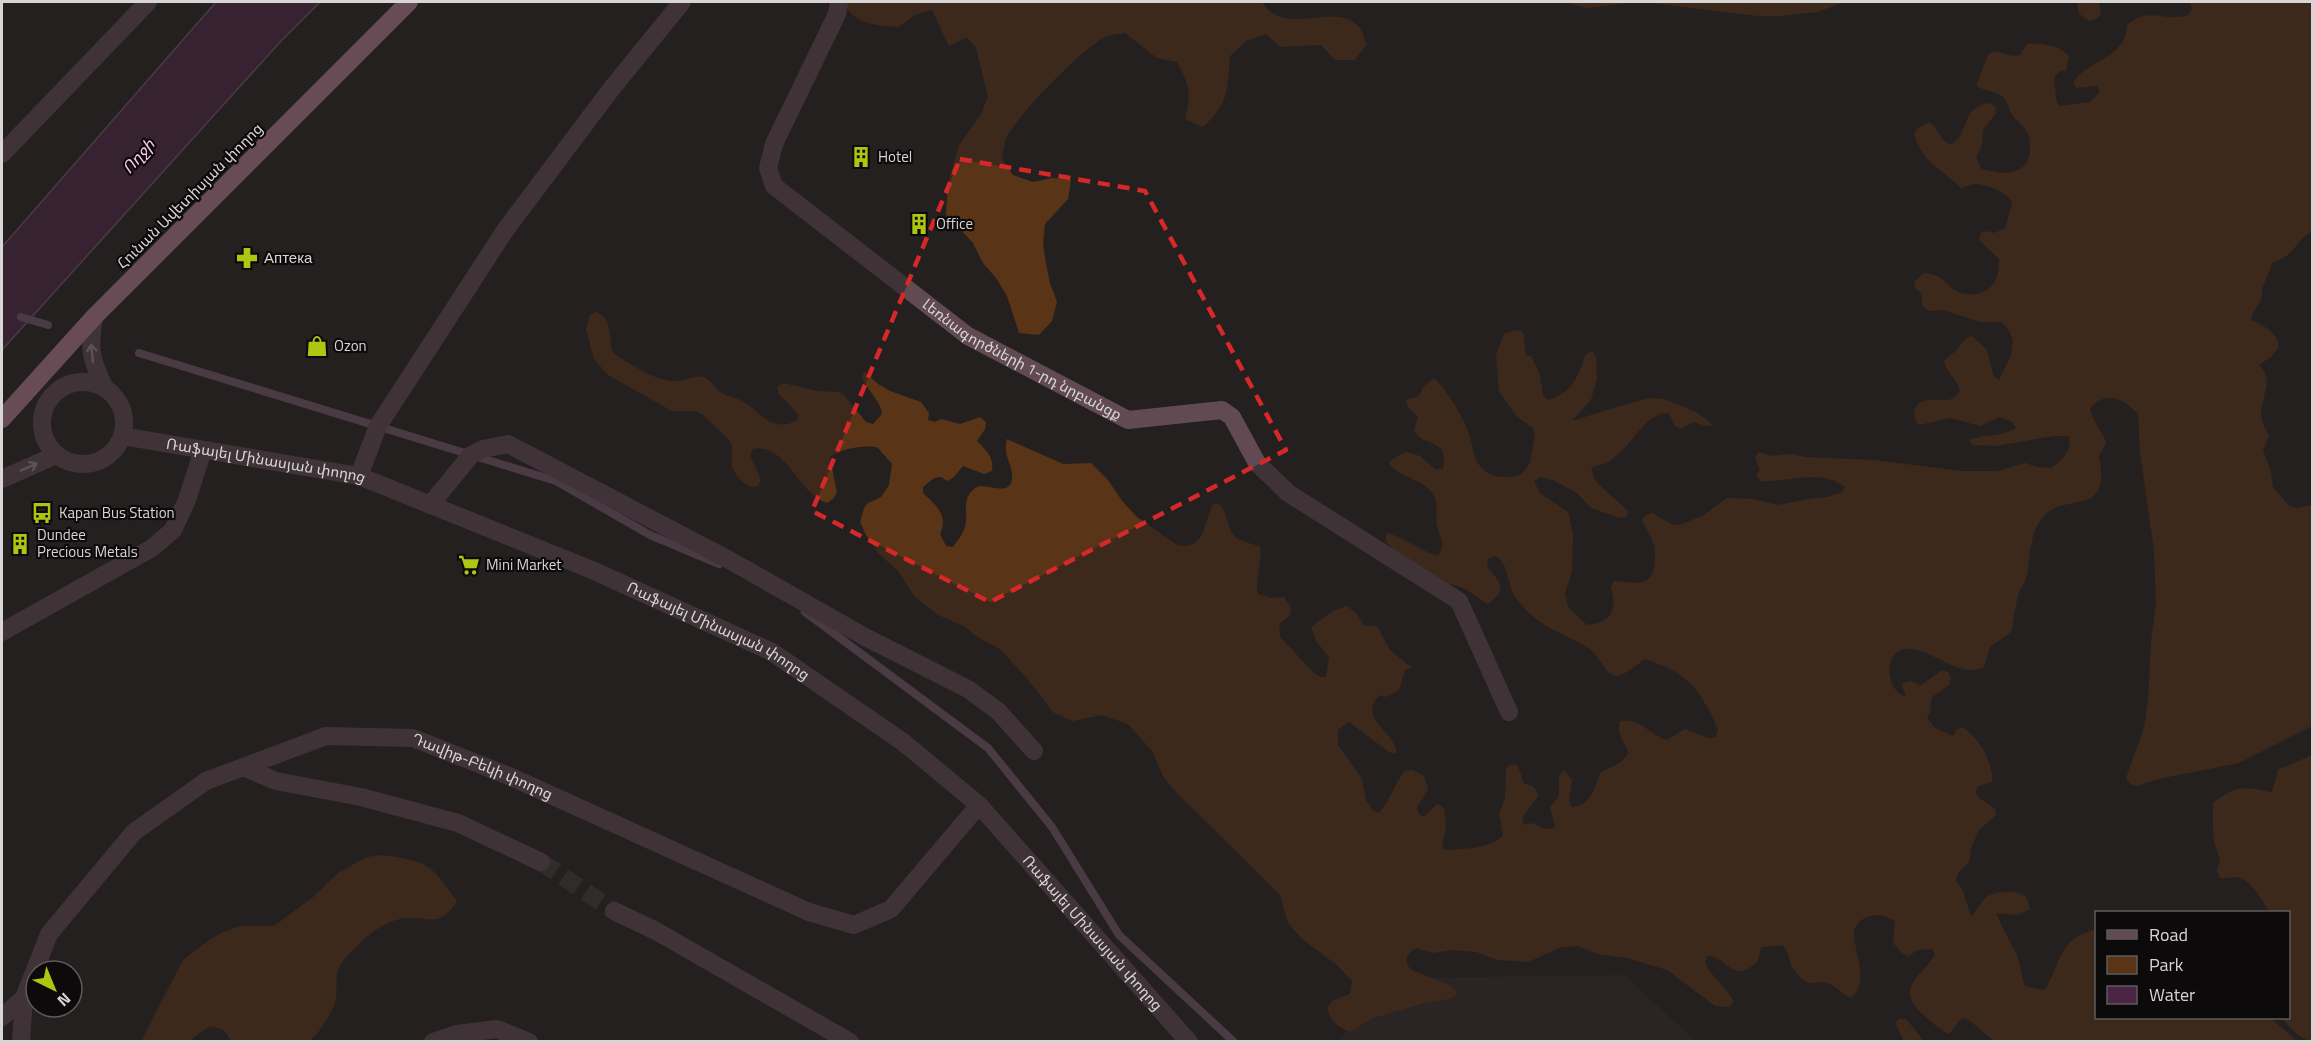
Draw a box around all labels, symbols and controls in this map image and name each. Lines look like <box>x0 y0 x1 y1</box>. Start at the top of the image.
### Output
street label: Հունան Ավետիսյան փողոց <box>111 117 268 274</box>
water label: Ողջի <box>116 133 160 179</box>
building icon: Hotel <box>849 145 873 169</box>
place label: Hotel <box>878 145 912 168</box>
building icon: Office <box>907 212 931 236</box>
place label: Office <box>936 212 973 235</box>
pharmacy icon: Аптека <box>235 246 259 270</box>
place label: Аптека <box>264 246 313 269</box>
street label: Լեռնագործների 1-րդ նրբանցք <box>918 293 1126 426</box>
shop icon: Ozon <box>305 334 329 358</box>
place label: Ozon <box>334 334 367 357</box>
one-way arrow <box>86 344 97 363</box>
street label: Ռաֆայել Մինասյան փողոց <box>165 432 370 489</box>
one-way arrow <box>20 461 38 473</box>
bus stop icon: Kapan Bus Station <box>30 501 54 525</box>
place label: Kapan Bus Station <box>59 501 175 524</box>
place label: Dundee Precious Metals <box>37 523 138 563</box>
building icon: Dundee Precious Metals <box>8 532 32 556</box>
supermarket icon: Mini Market <box>457 553 481 577</box>
place label: Mini Market <box>486 553 562 576</box>
street label: Ռաֆայել Մինասյան փողոց <box>623 575 815 686</box>
street label: Դավիթ-Բեկի փողոց <box>409 727 557 805</box>
street label: Ռաֆայել Մինասյան փողոց <box>1017 849 1168 1016</box>
legend <box>2095 911 2290 1019</box>
text: Road <box>2149 921 2188 948</box>
text: Park <box>2149 951 2184 978</box>
north arrow <box>24 959 84 1019</box>
text: Water <box>2149 981 2195 1008</box>
text: N <box>52 987 76 1013</box>

